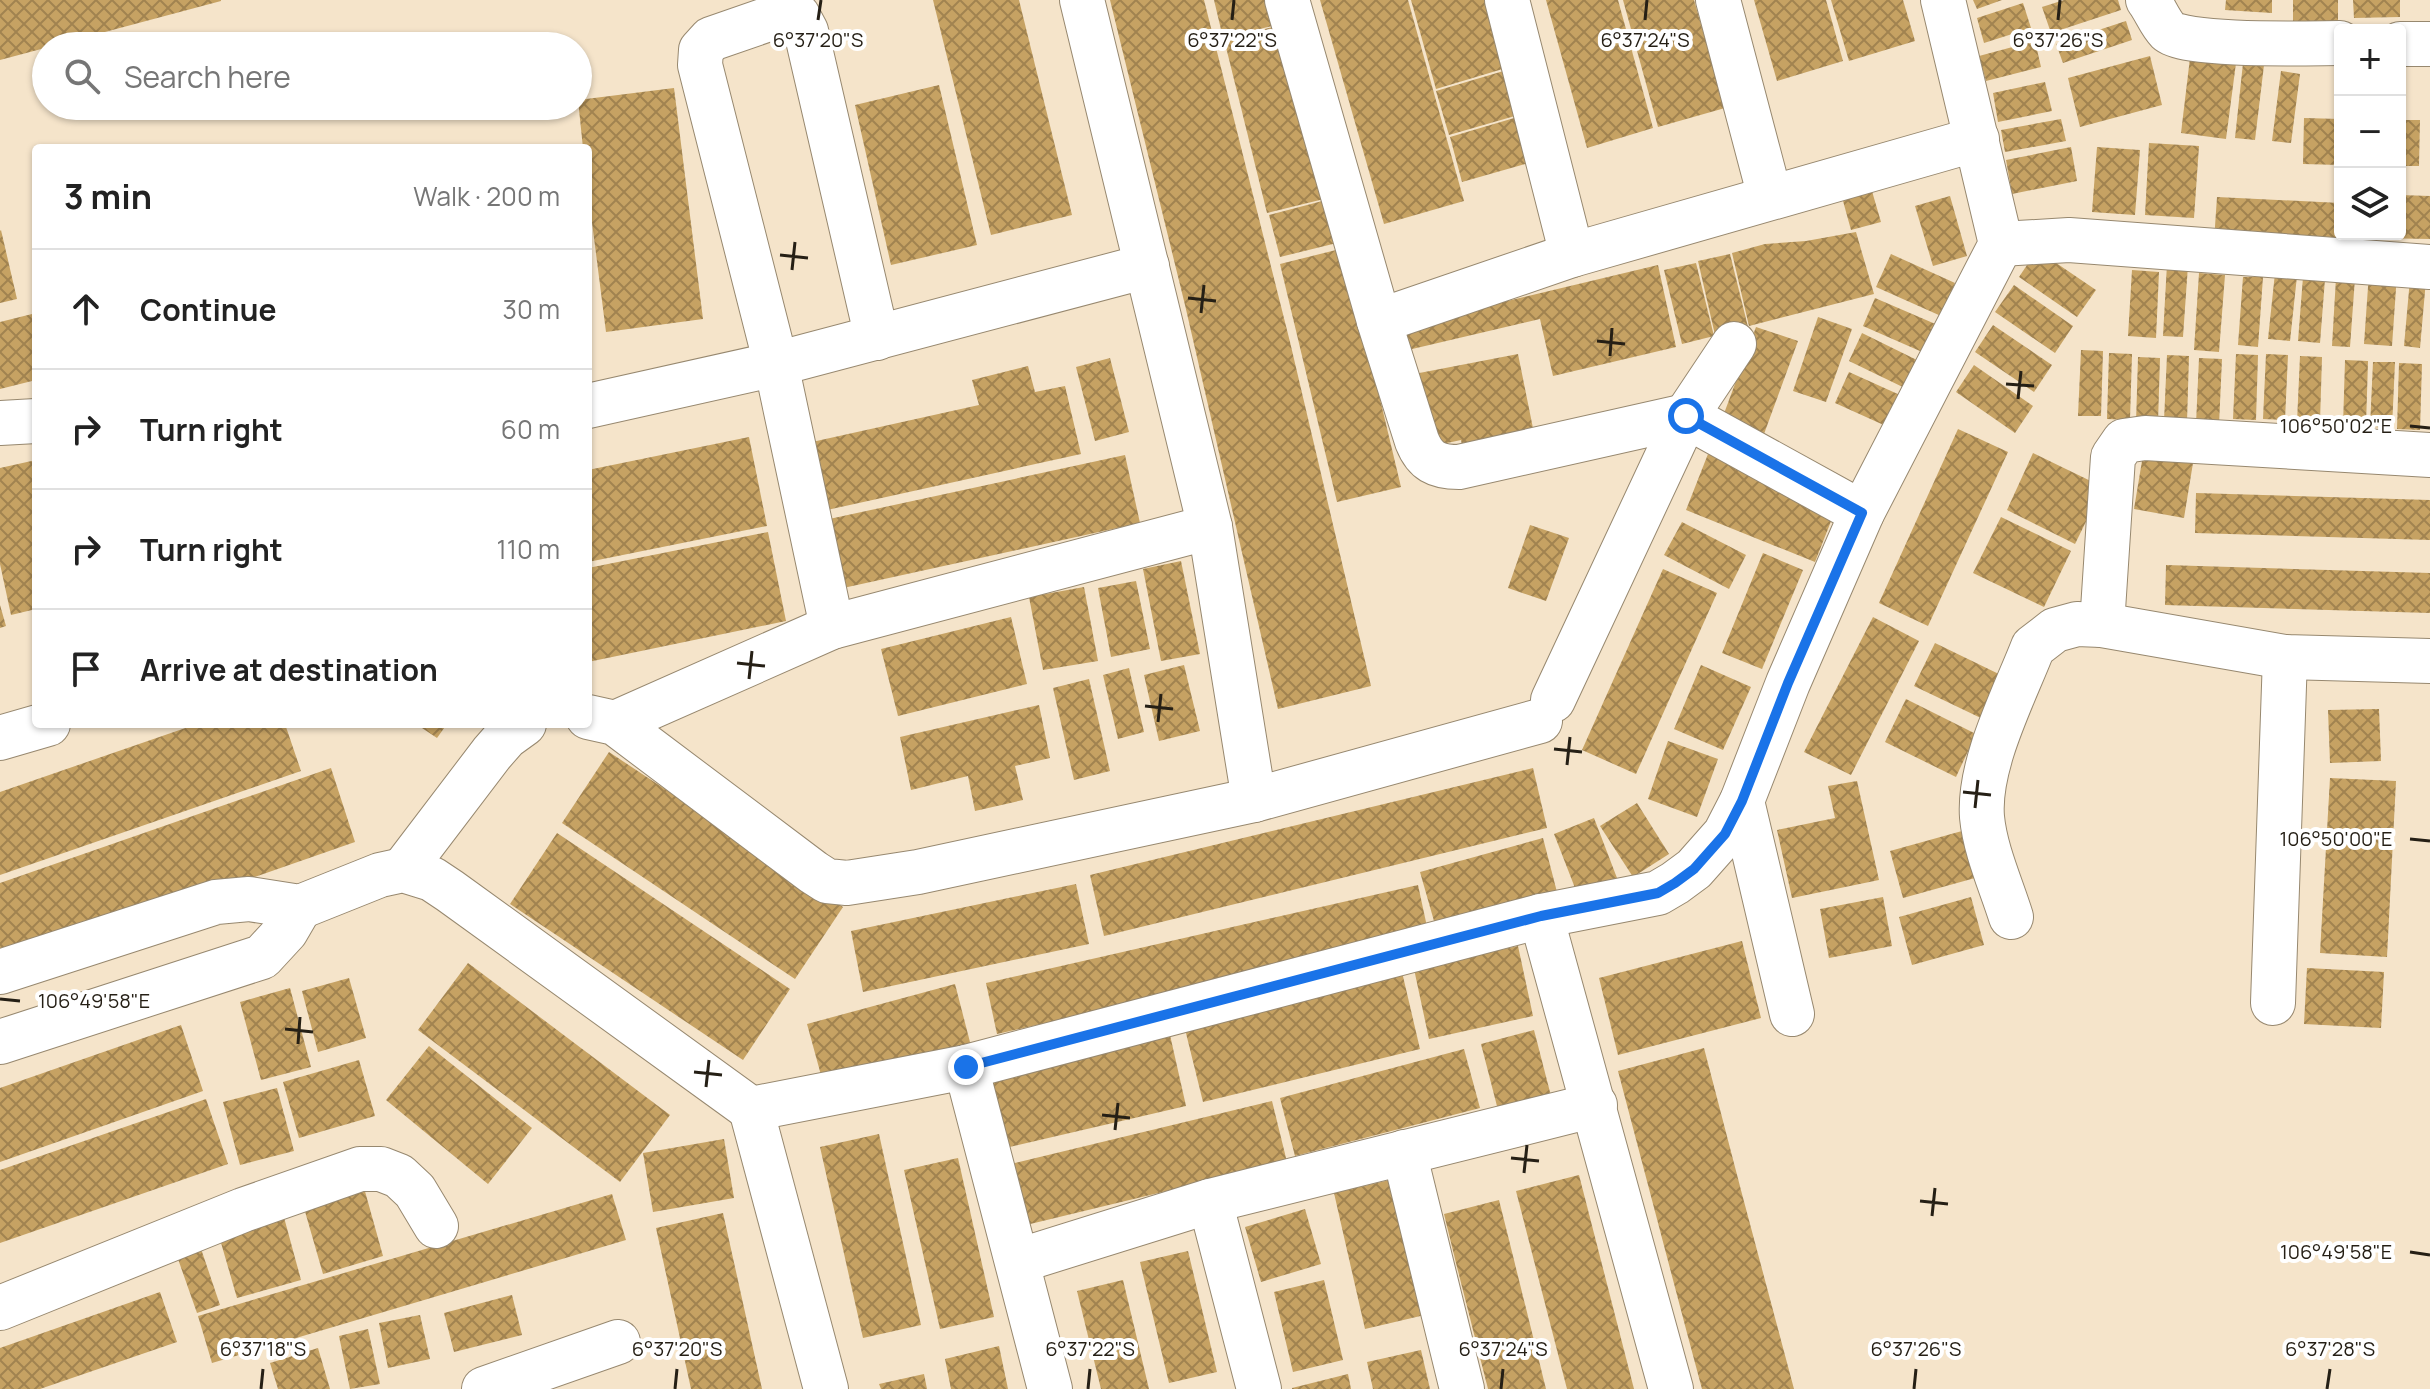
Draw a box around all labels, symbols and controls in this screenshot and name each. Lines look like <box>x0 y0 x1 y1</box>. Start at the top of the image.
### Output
map controls <box>2334 24 2406 240</box>
button: + <box>2334 24 2406 96</box>
text: 6°37'20"S <box>773 26 863 53</box>
text: 6°37'22"S <box>1187 26 1277 53</box>
text: 6°37'24"S <box>1600 26 1690 53</box>
text: 6°37'26"S <box>2013 26 2103 53</box>
search box <box>32 32 592 120</box>
icon: search <box>60 54 104 98</box>
text: Search here <box>124 56 291 97</box>
button: − <box>2334 96 2406 168</box>
button: layers <box>2334 168 2406 240</box>
text: 3 min <box>64 173 152 219</box>
text: Walk · 200 m <box>413 178 560 214</box>
icon: ahead <box>64 287 108 331</box>
text: Continue <box>140 289 276 330</box>
text: 30 m <box>503 291 560 327</box>
route start <box>1668 398 1704 434</box>
icon: right <box>64 407 108 451</box>
text: Turn right <box>140 409 283 450</box>
text: 60 m <box>501 411 560 447</box>
text: 106°50'02"E <box>2280 412 2392 439</box>
icon: right <box>64 527 108 571</box>
text: Turn right <box>140 529 283 570</box>
text: 110 m <box>497 531 560 567</box>
icon: arrive <box>64 647 108 691</box>
text: Arrive at destination <box>140 649 438 690</box>
text: 106°50'00"E <box>2279 825 2393 852</box>
text: 106°49'58"E <box>38 987 150 1014</box>
route end <box>948 1049 984 1085</box>
text: 106°49'58"E <box>2280 1238 2392 1265</box>
text: 6°37'18"S <box>220 1335 306 1362</box>
text: 6°37'20"S <box>632 1335 722 1362</box>
text: 6°37'22"S <box>1045 1335 1135 1362</box>
text: 6°37'24"S <box>1458 1335 1548 1362</box>
text: 6°37'26"S <box>1871 1335 1961 1362</box>
text: 6°37'28"S <box>2285 1335 2375 1362</box>

